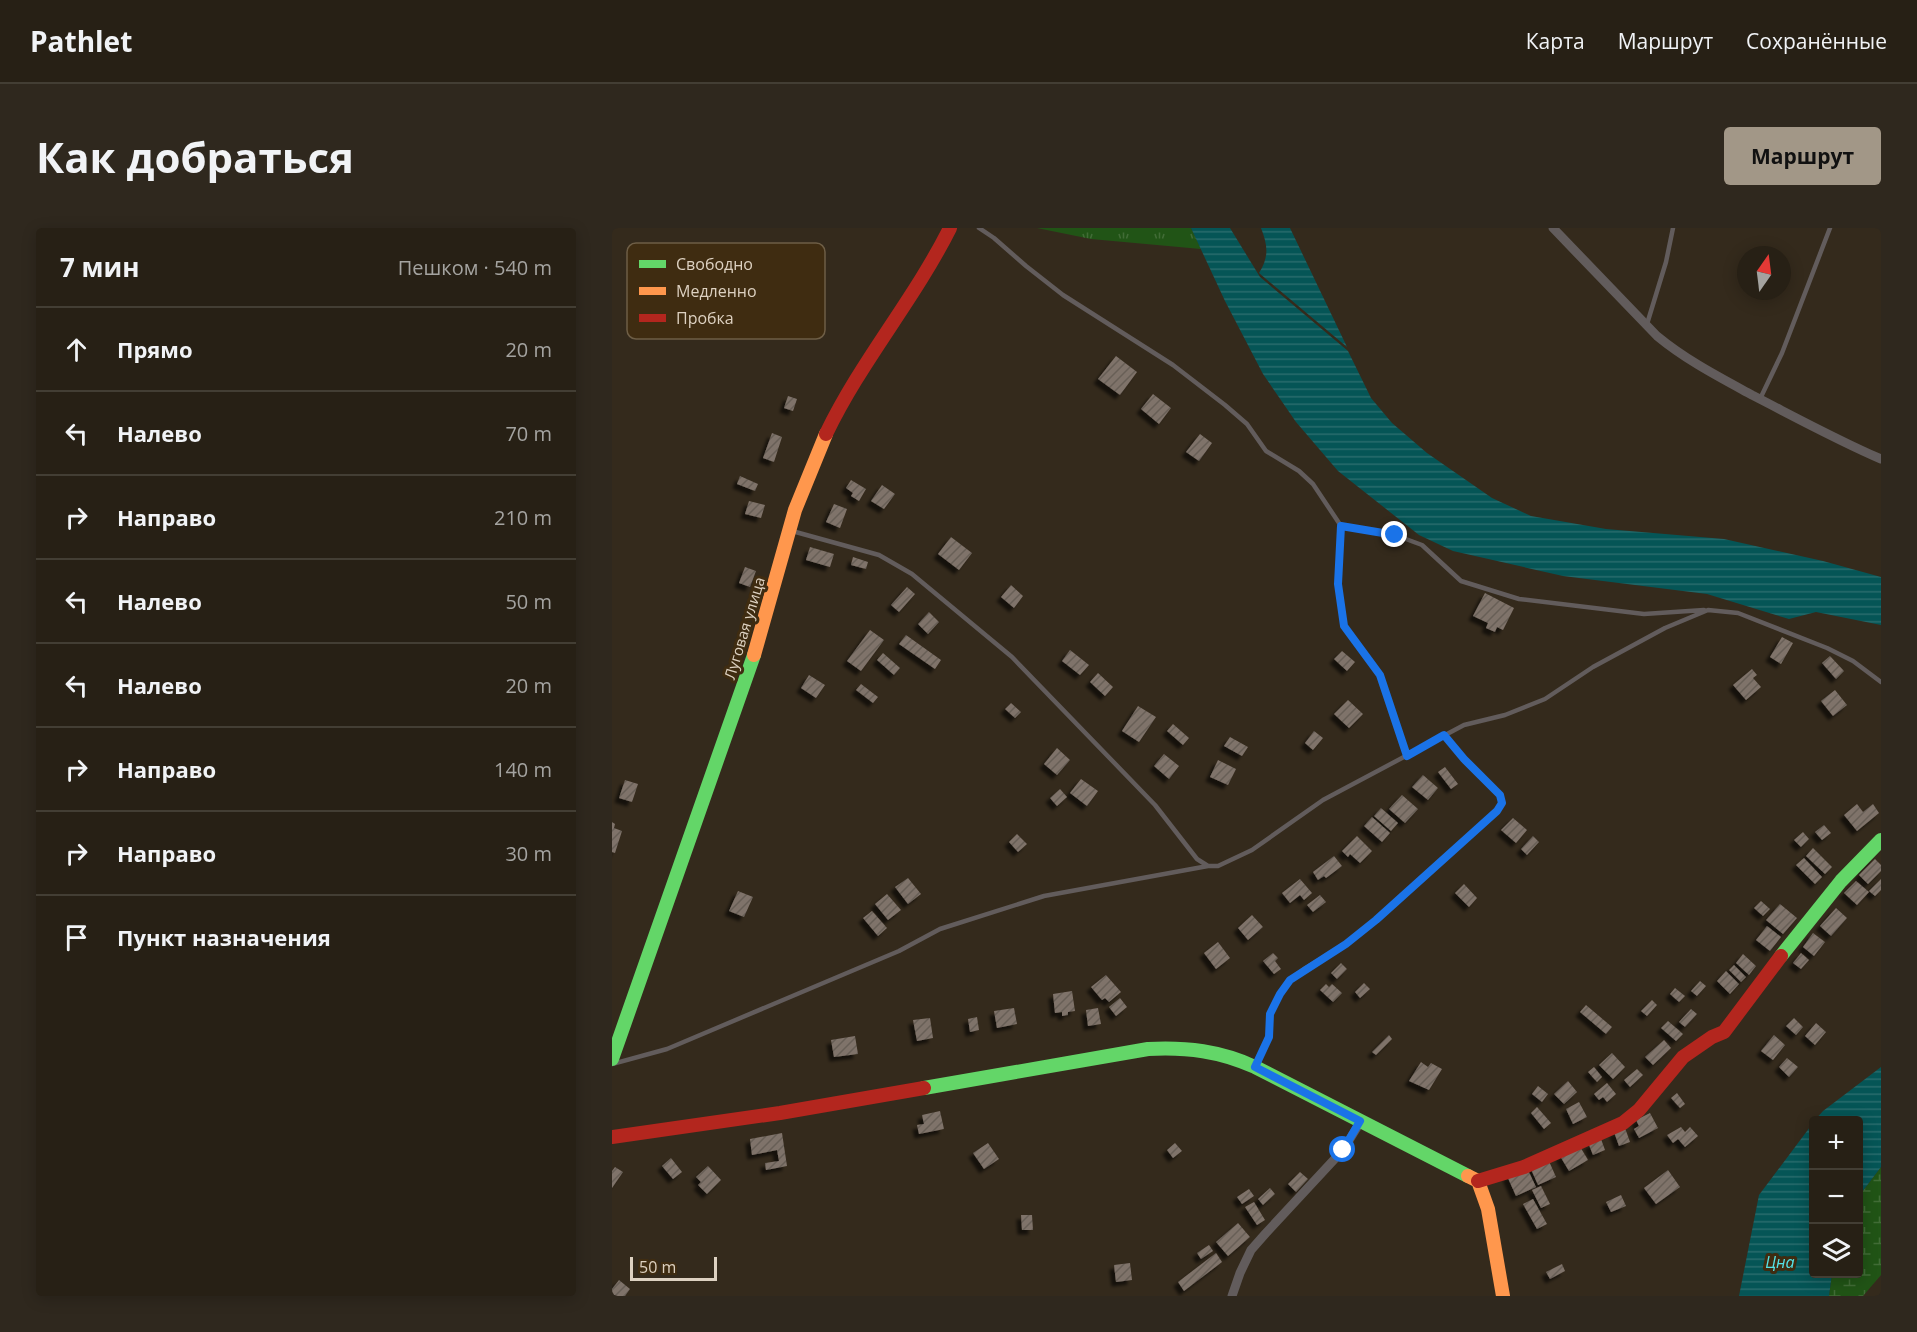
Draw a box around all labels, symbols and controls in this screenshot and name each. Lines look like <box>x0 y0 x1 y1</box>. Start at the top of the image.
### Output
text: Pathlet <box>30 22 132 60</box>
text: Карта <box>1526 27 1585 55</box>
text: Маршрут <box>1618 27 1713 55</box>
text: Сохранённые <box>1746 27 1887 55</box>
button: Маршрут <box>1724 127 1881 185</box>
text: Как добраться <box>36 128 354 185</box>
legend <box>627 243 825 339</box>
north arrow <box>1737 246 1791 300</box>
text: 7 мин <box>60 249 140 285</box>
text: Свободно <box>676 253 753 275</box>
text: Пешком · 540 m <box>398 254 552 281</box>
text: Медленно <box>676 280 757 302</box>
text: Пробка <box>676 307 734 329</box>
icon: ahead <box>60 333 93 366</box>
text: Прямо <box>117 334 193 364</box>
text: 20 m <box>505 336 552 363</box>
icon: left <box>60 417 93 450</box>
text: Налево <box>117 418 202 448</box>
text: 70 m <box>505 420 552 447</box>
icon: right <box>60 501 93 534</box>
text: Направо <box>117 502 216 532</box>
text: 210 m <box>494 504 552 531</box>
route end <box>1381 521 1407 547</box>
street label: Луговая улица <box>719 574 769 682</box>
icon: left <box>60 585 93 618</box>
text: Налево <box>117 586 202 616</box>
text: 50 m <box>505 588 552 615</box>
icon: left <box>60 669 93 702</box>
text: Налево <box>117 670 202 700</box>
text: 20 m <box>505 672 552 699</box>
icon: right <box>60 753 93 786</box>
text: Направо <box>117 754 216 784</box>
text: 140 m <box>494 756 552 783</box>
icon: right <box>60 837 93 870</box>
text: Направо <box>117 838 216 868</box>
text: 30 m <box>505 840 552 867</box>
icon: arrive <box>60 921 93 954</box>
text: Пункт назначения <box>117 922 331 952</box>
map controls <box>1809 1116 1863 1278</box>
button: + <box>1809 1116 1863 1170</box>
route start <box>1329 1136 1355 1162</box>
button: − <box>1809 1170 1863 1224</box>
button: layers <box>1809 1224 1863 1278</box>
water label: Цна <box>1765 1251 1795 1273</box>
scale bar <box>630 1254 717 1282</box>
text: 50 m <box>639 1256 676 1278</box>

